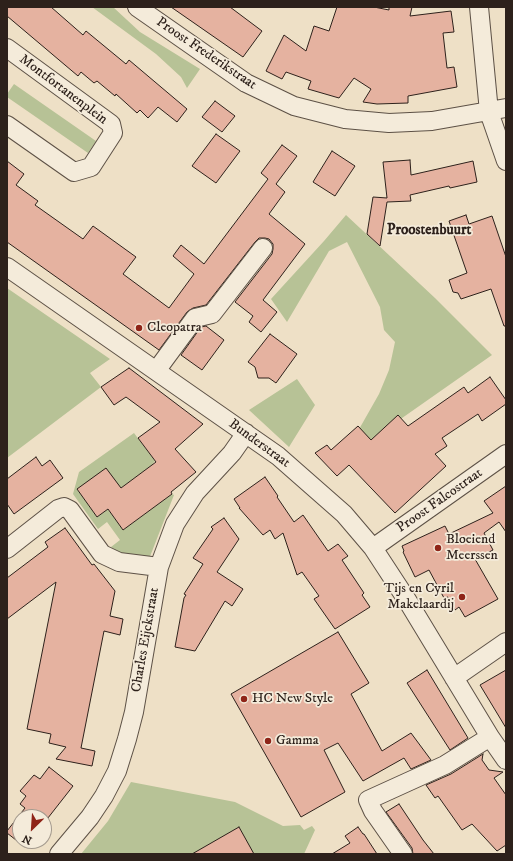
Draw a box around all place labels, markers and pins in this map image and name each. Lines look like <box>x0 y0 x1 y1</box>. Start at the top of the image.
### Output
place label: Cleopatra <box>147 320 202 336</box>
marker: Cleopatra <box>134 323 144 333</box>
place label: Bloeiend Meerssen <box>446 532 498 564</box>
marker: Bloeiend Meerssen <box>433 543 443 553</box>
place label: Tijs en Cyril Makelaardij <box>384 581 454 614</box>
marker: Tijs en Cyril Makelaardij <box>457 592 467 602</box>
place label: HC New Style <box>252 691 333 707</box>
marker: HC New Style <box>239 694 249 704</box>
place label: Gamma <box>276 733 319 749</box>
marker: Gamma <box>263 736 273 746</box>

